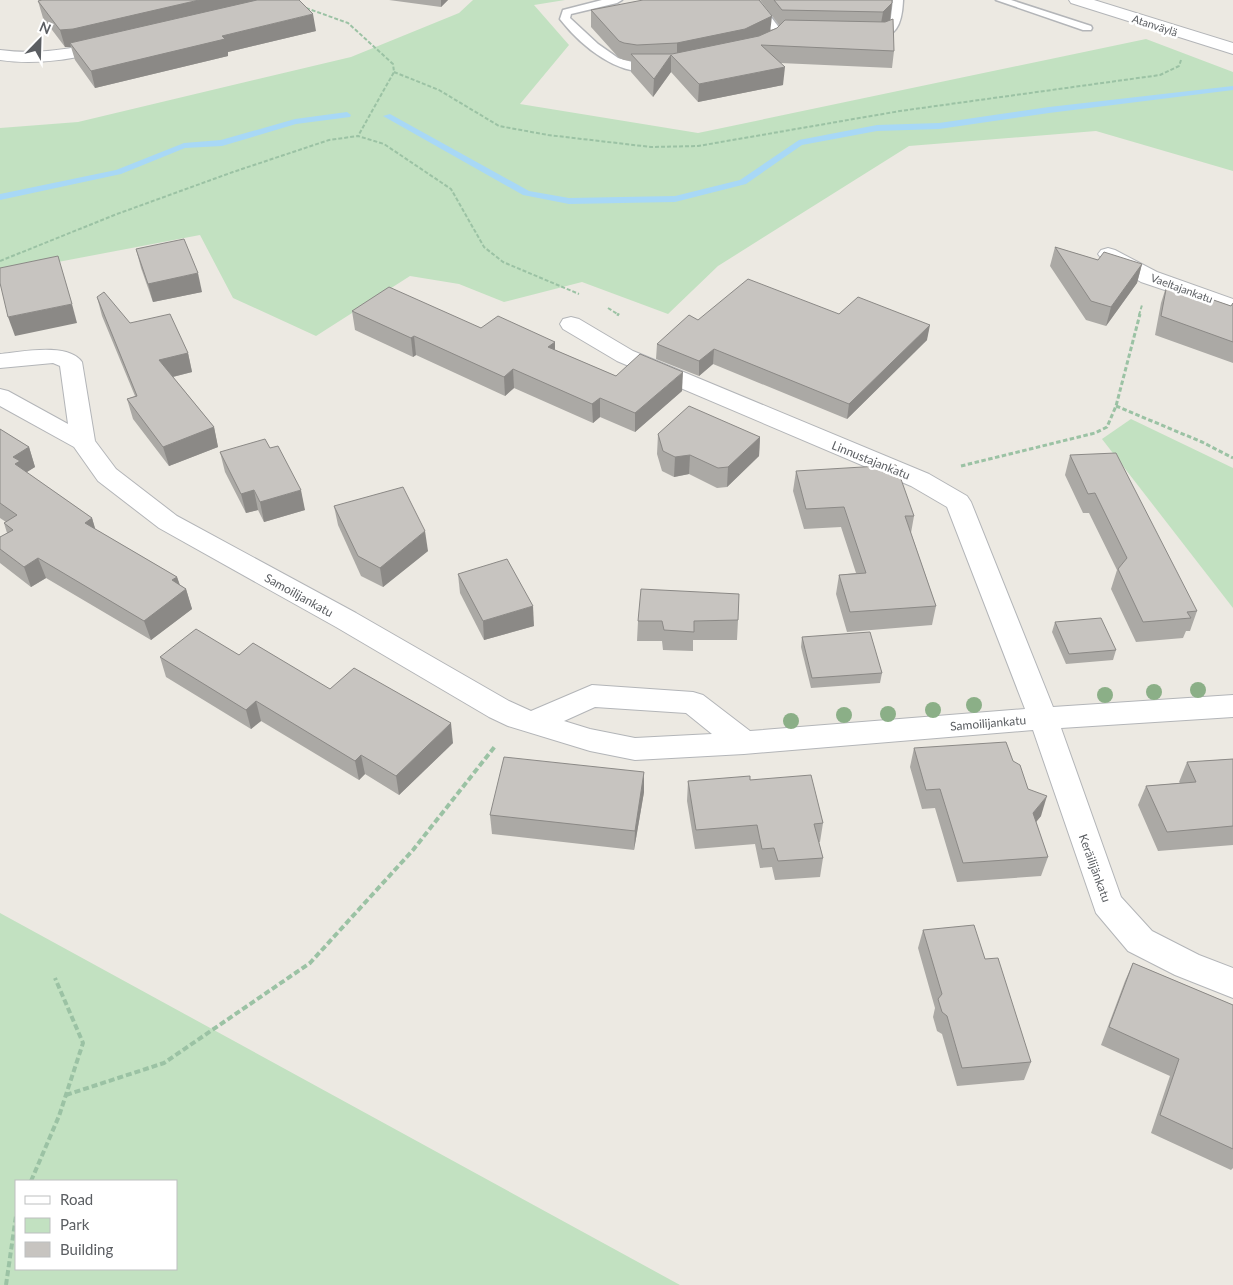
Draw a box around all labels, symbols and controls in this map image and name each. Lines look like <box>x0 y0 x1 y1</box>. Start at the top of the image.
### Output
street label: Atanväylä <box>1131 12 1179 38</box>
north arrow <box>15 15 65 65</box>
text: N <box>37 18 54 38</box>
street label: Vaeltajankatu <box>1149 271 1215 305</box>
street label: Linnustajankatu <box>830 437 912 483</box>
street label: Samoilijankatu <box>262 570 336 620</box>
street label: Samoilijankatu <box>949 712 1027 734</box>
street label: Keräilijänkatu <box>1076 832 1114 904</box>
legend <box>15 1180 178 1270</box>
text: Road <box>60 1190 93 1208</box>
text: Park <box>60 1215 90 1233</box>
text: Building <box>60 1240 113 1258</box>

